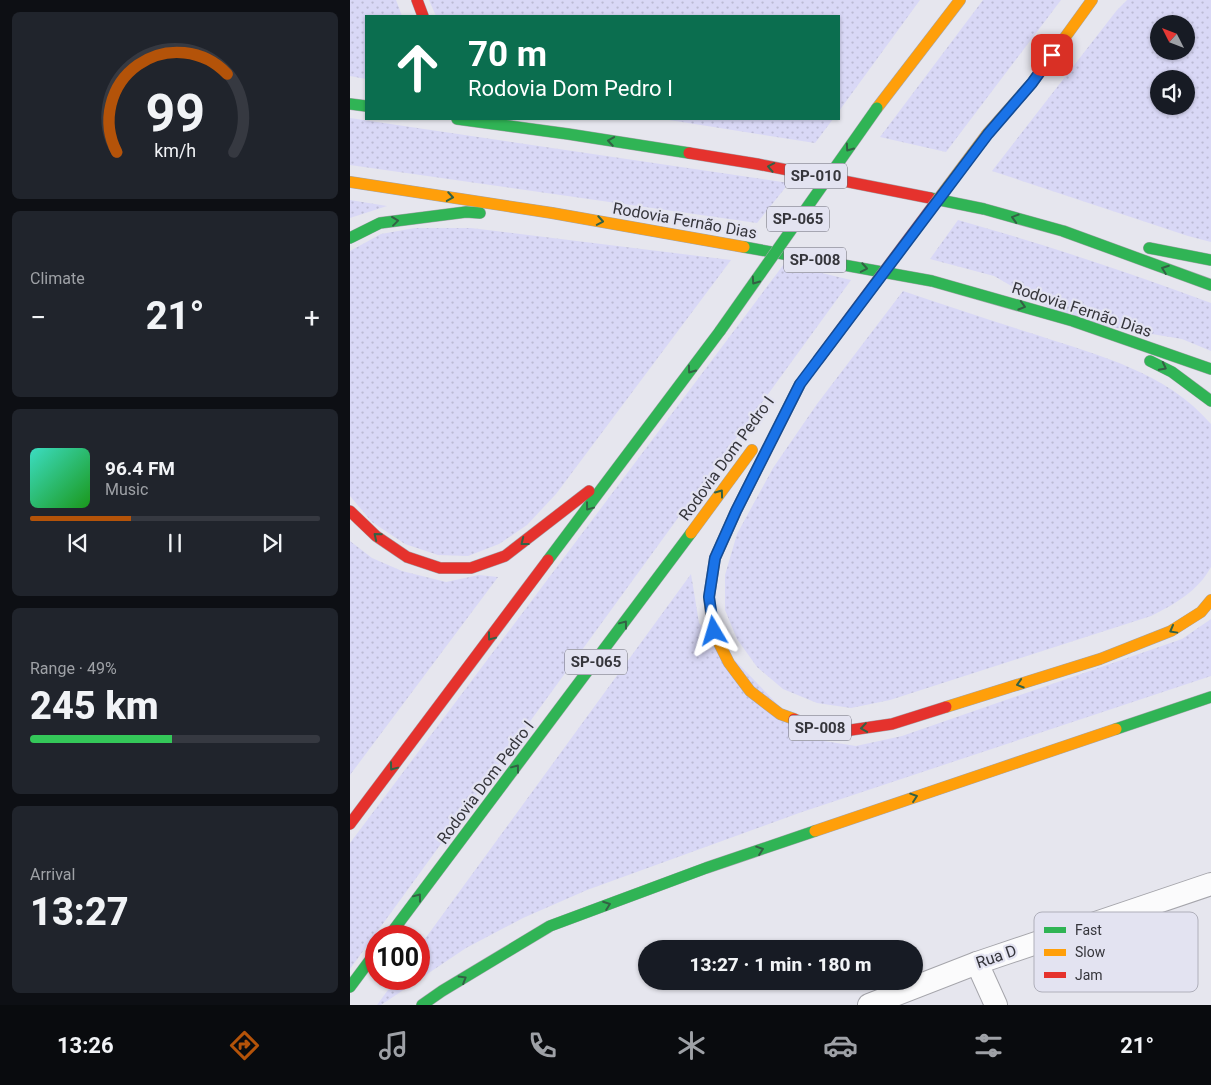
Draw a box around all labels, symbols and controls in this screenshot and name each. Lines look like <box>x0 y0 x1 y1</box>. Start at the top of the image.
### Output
north arrow <box>1150 15 1195 60</box>
map controls <box>1150 15 1195 115</box>
text: 70 m <box>468 34 547 75</box>
pin <box>1031 34 1073 76</box>
icon: ahead <box>385 35 450 100</box>
icon: arrive <box>1038 41 1066 69</box>
button: sound <box>1150 70 1195 115</box>
text: Rodovia Dom Pedro I <box>468 76 673 101</box>
text: 99 <box>145 83 205 144</box>
one-way arrow <box>606 136 615 146</box>
text: km/h <box>154 140 196 161</box>
one-way arrow <box>846 142 855 152</box>
one-way arrow <box>766 162 775 173</box>
road number: SP-010 <box>785 164 847 188</box>
one-way arrow <box>446 191 454 202</box>
street label: Rodovia Fernão Dias <box>611 198 758 243</box>
road number: SP-065 <box>767 206 829 232</box>
one-way arrow <box>1012 214 1020 224</box>
one-way arrow <box>392 216 400 227</box>
one-way arrow <box>596 216 605 226</box>
road number: SP-008 <box>784 248 846 272</box>
one-way arrow <box>859 263 868 273</box>
one-way arrow <box>1161 265 1170 275</box>
text: Climate <box>30 269 85 288</box>
one-way arrow <box>752 275 761 285</box>
street label: Rodovia Fernão Dias <box>1010 278 1154 341</box>
text: 21° <box>146 294 204 338</box>
one-way arrow <box>1017 300 1026 311</box>
text: − <box>30 301 46 334</box>
text: + <box>304 301 320 334</box>
one-way arrow <box>1158 361 1167 371</box>
one-way arrow <box>688 364 697 374</box>
street label: Rodovia Dom Pedro I <box>675 392 778 524</box>
text: 96.4 FM <box>105 457 175 480</box>
text: Music <box>105 480 148 499</box>
one-way arrow <box>714 489 723 499</box>
one-way arrow <box>586 501 594 510</box>
icon: previous <box>64 529 92 557</box>
icon: pause <box>161 529 189 557</box>
icon: next <box>258 529 286 557</box>
one-way arrow <box>374 534 383 542</box>
one-way arrow <box>521 536 530 544</box>
position arrow <box>687 604 739 656</box>
one-way arrow <box>619 621 627 630</box>
one-way arrow <box>1169 623 1178 633</box>
one-way arrow <box>488 631 496 640</box>
road number: SP-065 <box>565 650 627 674</box>
text: Range · 49% <box>30 659 117 678</box>
one-way arrow <box>1016 678 1024 688</box>
text: 245 km <box>30 684 159 728</box>
road number: SP-008 <box>789 716 851 740</box>
street label: Rodovia Dom Pedro I <box>433 717 538 848</box>
one-way arrow <box>859 723 868 733</box>
one-way arrow <box>390 761 398 770</box>
one-way arrow <box>510 764 519 774</box>
one-way arrow <box>909 793 918 803</box>
one-way arrow <box>755 845 764 855</box>
text: Arrival <box>30 865 75 884</box>
text: 13:27 <box>30 890 129 934</box>
one-way arrow <box>412 893 421 903</box>
one-way arrow <box>603 901 611 911</box>
legend <box>1034 912 1198 992</box>
text: Fast <box>1075 922 1102 938</box>
speed limit sign: 100 <box>365 925 430 990</box>
street label: Rua D <box>973 941 1019 972</box>
text: Slow <box>1075 944 1106 960</box>
text: 13:27 · 1 min · 180 m <box>689 953 872 976</box>
text: Jam <box>1075 967 1103 983</box>
one-way arrow <box>458 975 467 985</box>
icon: directions <box>227 1028 262 1063</box>
icon: music <box>376 1028 411 1063</box>
icon: phone <box>525 1028 560 1063</box>
icon: climate <box>674 1028 709 1063</box>
icon: car <box>823 1028 858 1063</box>
icon: filters <box>971 1028 1006 1063</box>
text: 13:26 <box>57 1033 114 1058</box>
text: 21° <box>1120 1033 1154 1058</box>

